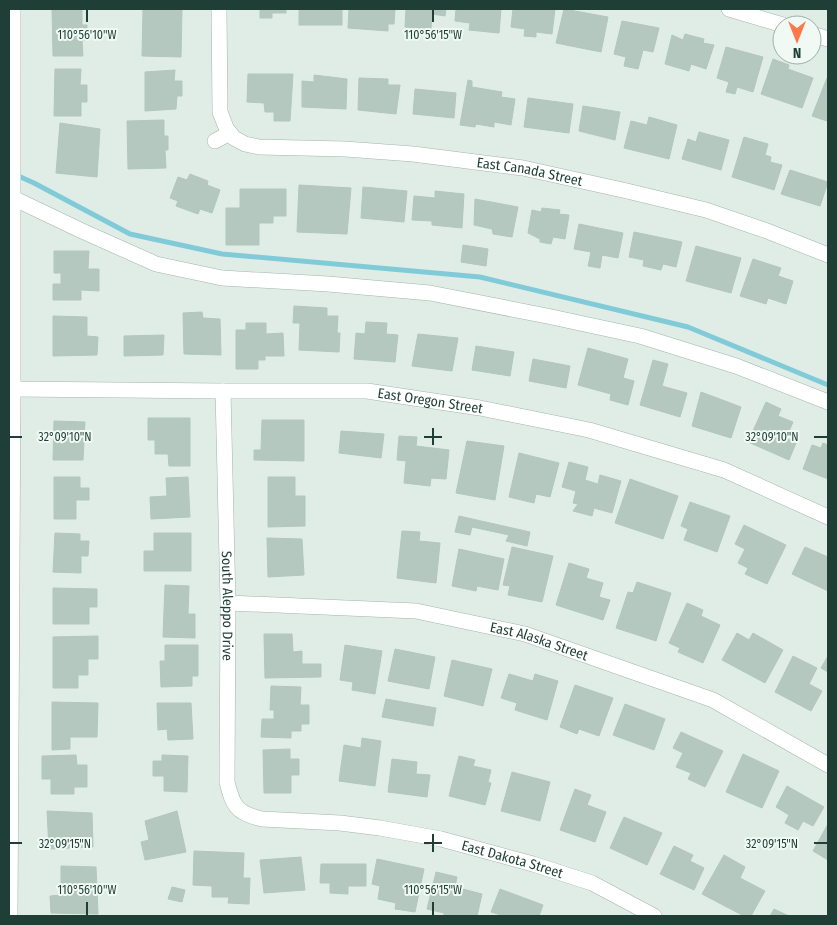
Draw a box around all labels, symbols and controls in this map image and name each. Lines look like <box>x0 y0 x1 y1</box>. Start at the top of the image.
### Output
north arrow <box>772 15 822 65</box>
text: 110°56'10"W <box>57 28 117 42</box>
text: 110°56'15"W <box>404 28 462 42</box>
text: N <box>793 44 801 61</box>
street label: East Canada Street <box>476 154 585 190</box>
street label: East Oregon Street <box>377 384 485 417</box>
text: 32°09'10"N <box>38 430 92 444</box>
text: 32°09'10"N <box>745 430 799 444</box>
street label: South Aleppo Drive <box>218 551 237 661</box>
street label: East Alaska Street <box>489 618 591 664</box>
street label: East Dakota Street <box>460 836 566 882</box>
text: 32°09'15"N <box>39 837 91 851</box>
text: 32°09'15"N <box>746 837 798 851</box>
text: 110°56'10"W <box>57 883 117 897</box>
text: 110°56'15"W <box>404 883 462 897</box>

